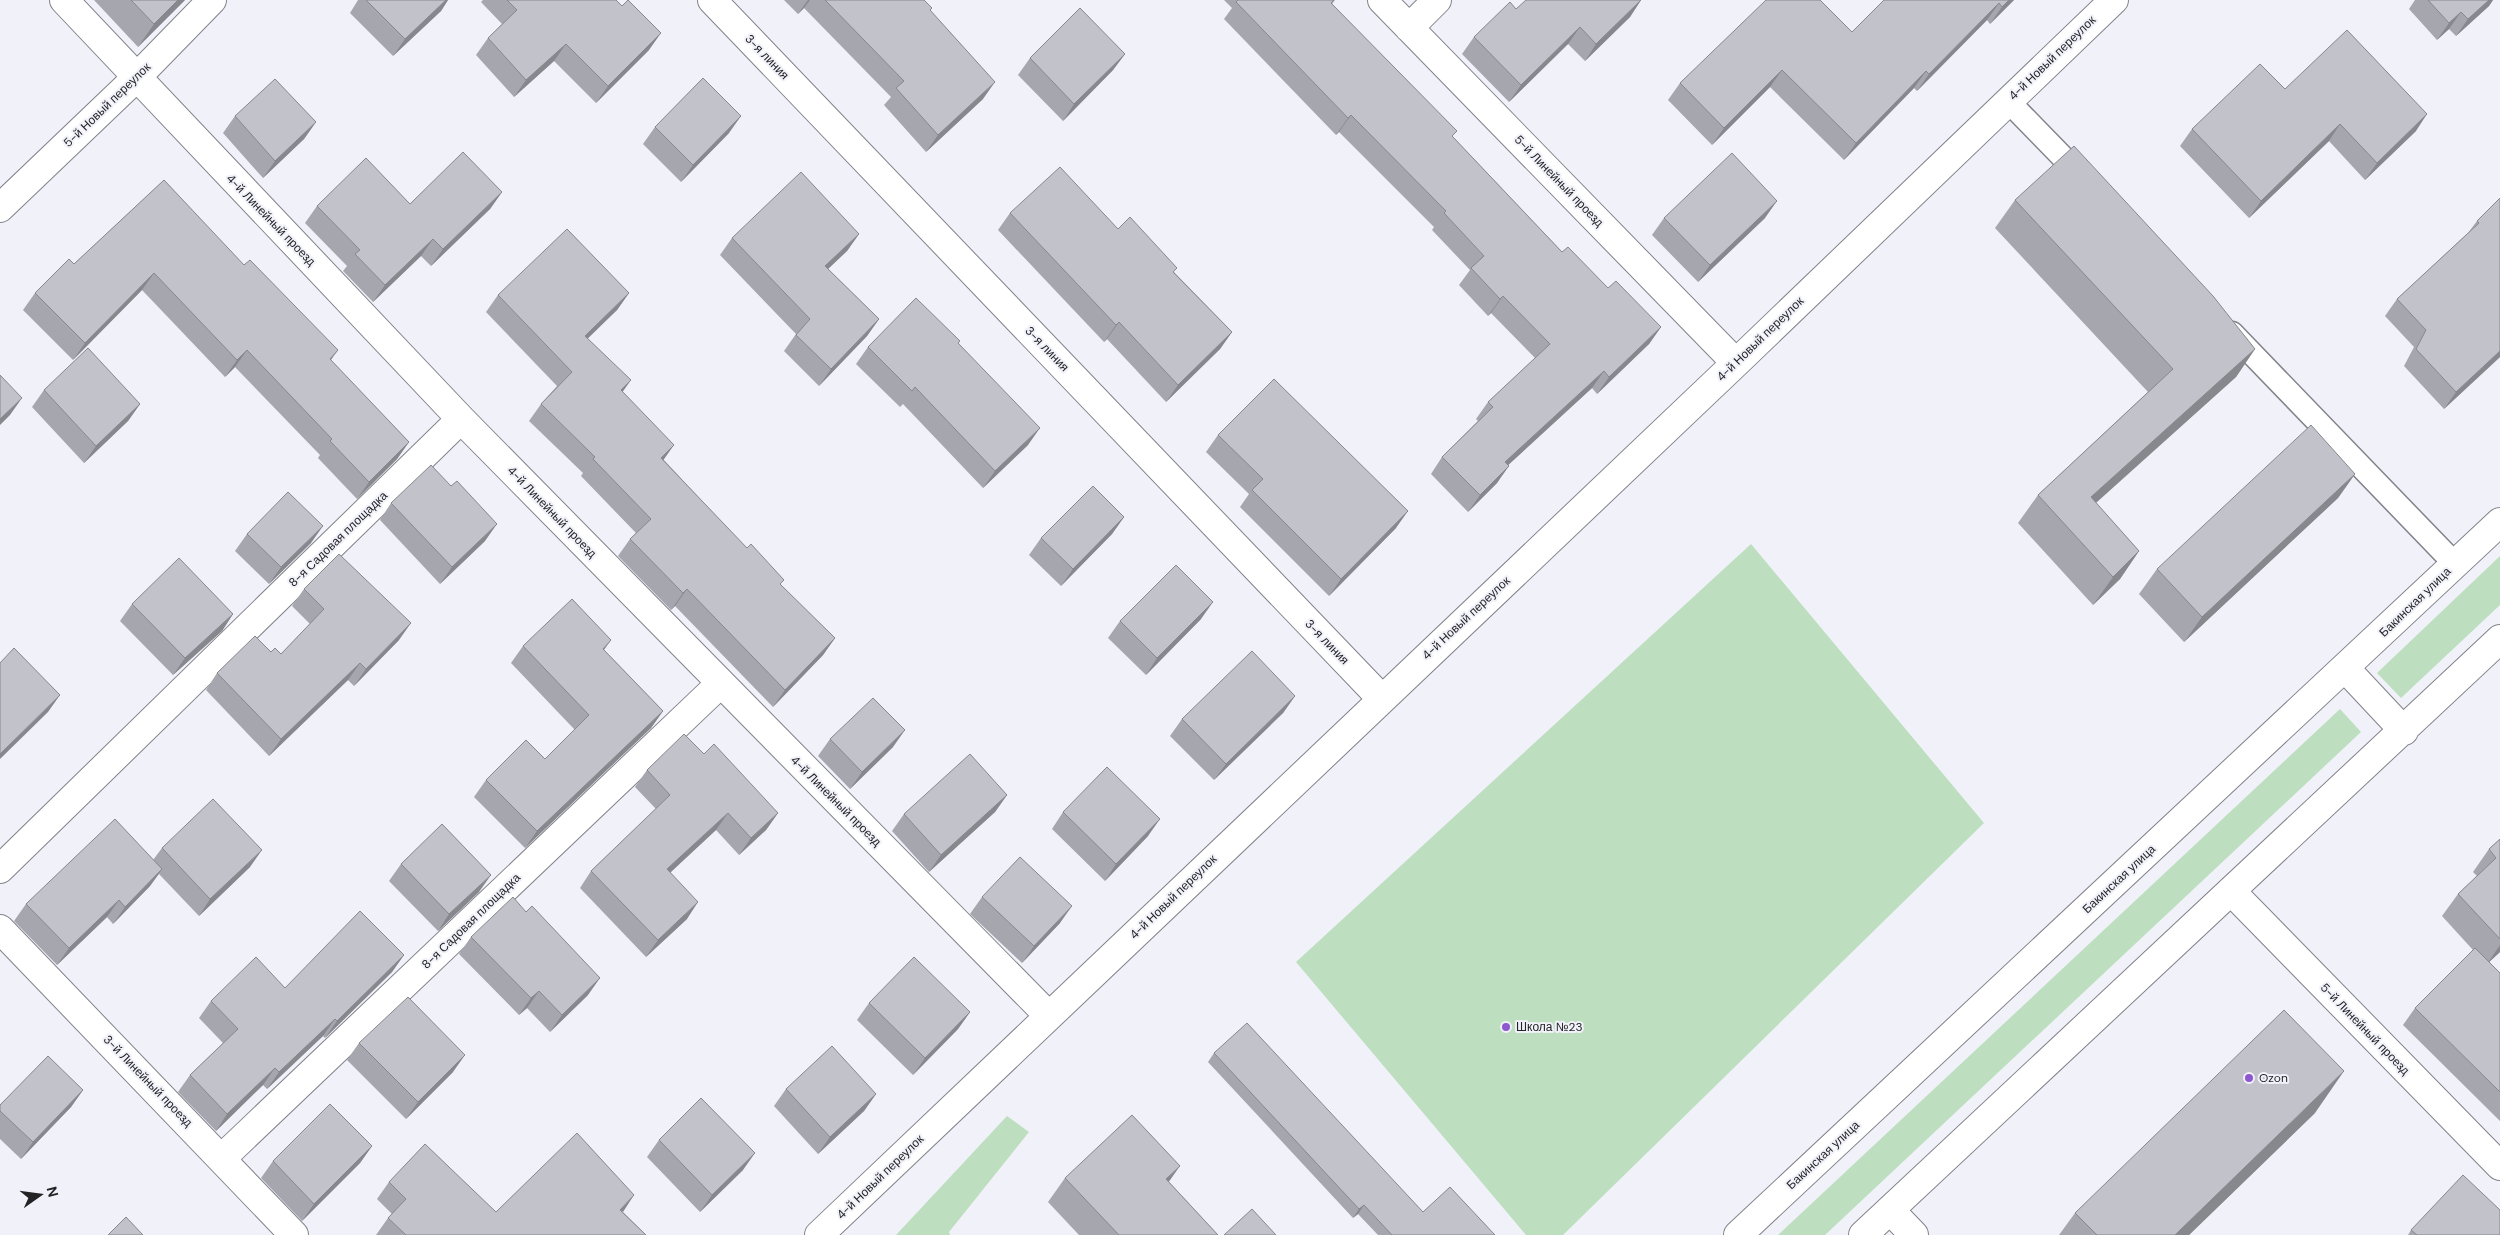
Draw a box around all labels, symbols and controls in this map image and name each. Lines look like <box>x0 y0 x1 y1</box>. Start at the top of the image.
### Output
street label: 4-й Новый переулок <box>2005 12 2099 104</box>
street label: 3-я линия <box>742 31 792 83</box>
street label: 5-й Новый переулок <box>60 59 155 151</box>
street label: 5-й Линейный проезд <box>1511 132 1607 230</box>
street label: 4-й Линейный проезд <box>223 171 319 269</box>
street label: 4-й Новый переулок <box>1713 293 1807 385</box>
street label: 3-я линия <box>1022 323 1072 375</box>
street label: 4-й Линейный проезд <box>504 463 600 561</box>
street label: 8-я Садовая площадка <box>285 487 391 590</box>
street label: Бакинская улица <box>2376 563 2455 640</box>
street label: 4-й Новый переулок <box>1418 572 1514 663</box>
street label: 3-я линия <box>1302 616 1352 668</box>
street label: 4-й Линейный проезд <box>787 752 885 850</box>
street label: Бакинская улица <box>2079 841 2159 917</box>
street label: 4-й Новый переулок <box>1126 851 1220 943</box>
street label: 8-я Садовая площадка <box>418 869 524 972</box>
street label: 5-й Линейный проезд <box>2317 980 2413 1078</box>
place label: Школа №23 <box>1516 1019 1583 1035</box>
marker: Школа №23 <box>1500 1021 1512 1033</box>
street label: 3-й Линейный проезд <box>100 1032 196 1130</box>
place label: Ozon <box>2259 1070 2288 1086</box>
marker: Ozon <box>2243 1072 2255 1084</box>
street label: Бакинская улица <box>1783 1117 1863 1193</box>
street label: 4-й Новый переулок <box>833 1131 927 1223</box>
north arrow <box>15 1170 65 1220</box>
text: N <box>43 1185 63 1199</box>

